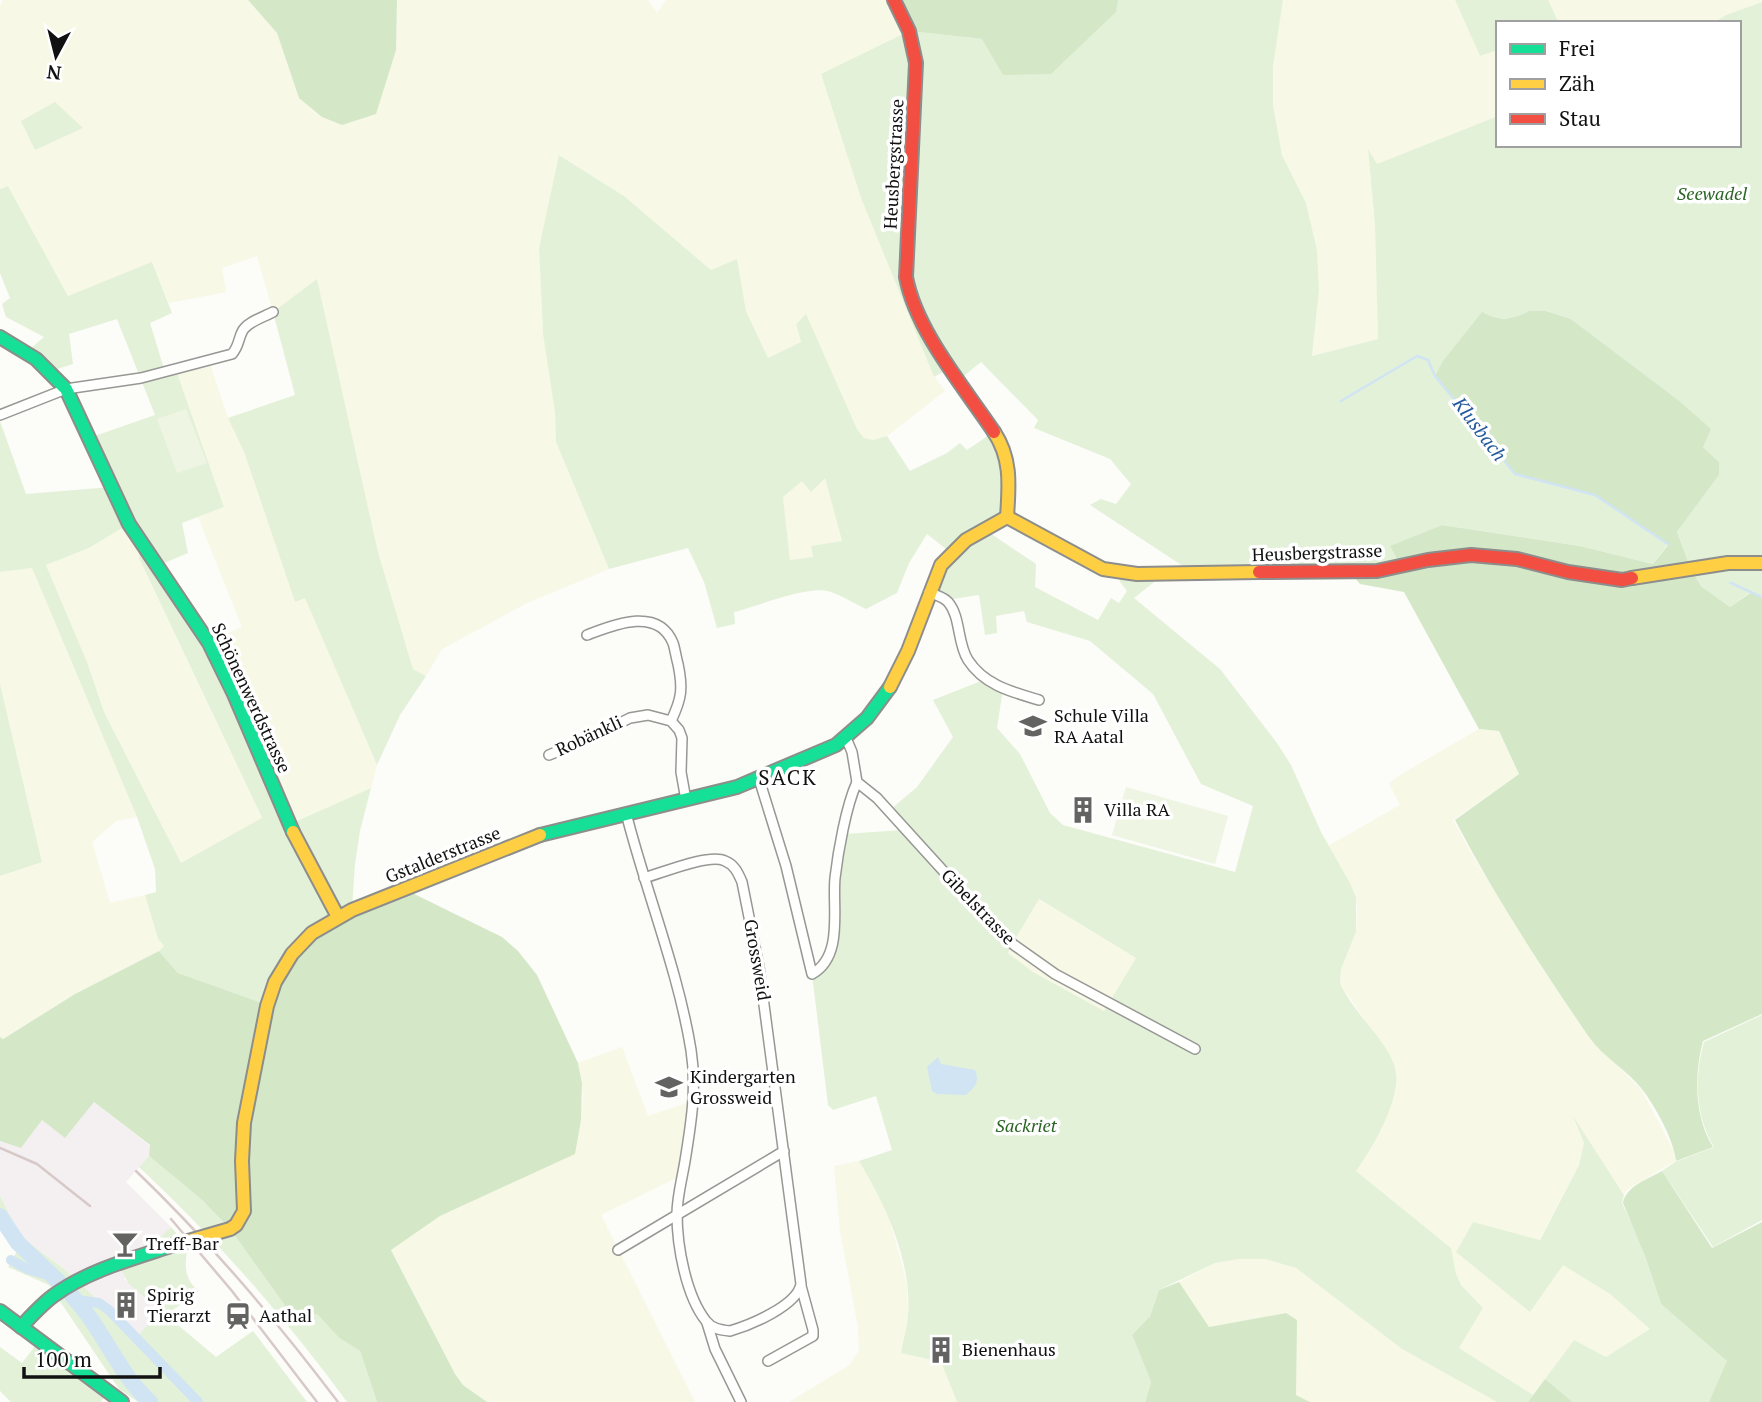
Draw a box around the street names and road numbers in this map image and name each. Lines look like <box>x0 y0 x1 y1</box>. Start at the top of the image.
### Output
street label: Heusbergstrasse <box>878 98 908 230</box>
street label: Heusbergstrasse <box>1251 538 1383 566</box>
street label: Schönenwerdstrasse <box>207 619 297 776</box>
street label: Robänkli <box>551 709 626 761</box>
street label: Gstalderstrasse <box>381 820 504 888</box>
street label: Gibelstrasse <box>936 863 1021 950</box>
street label: Grossweid <box>739 917 777 1002</box>

